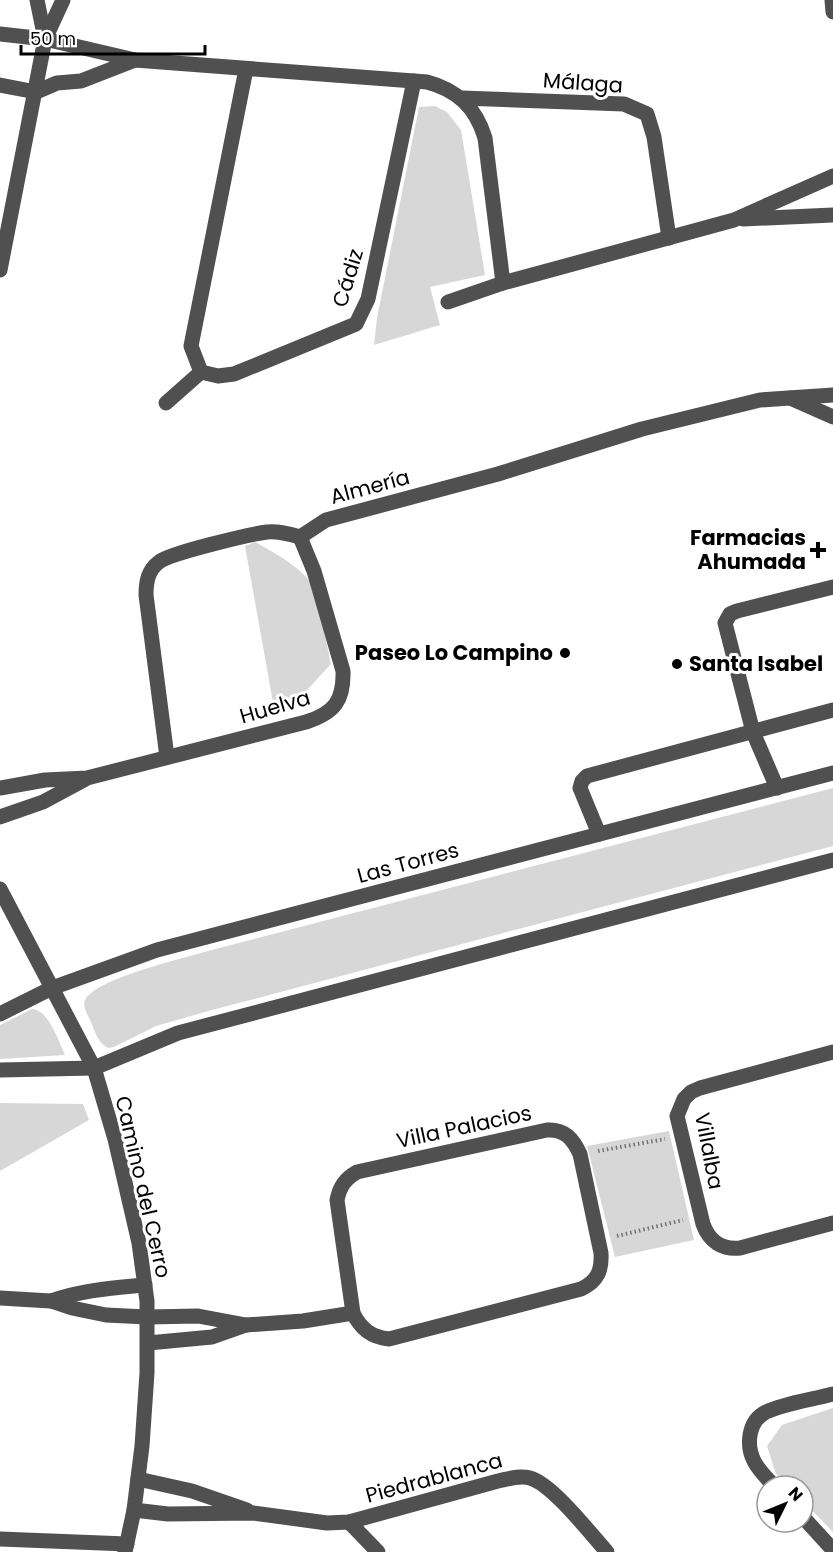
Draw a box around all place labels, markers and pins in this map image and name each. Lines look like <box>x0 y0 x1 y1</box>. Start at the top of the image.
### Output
place label: Farmacias Ahumada <box>690 523 806 576</box>
marker: Farmacias Ahumada <box>811 543 825 557</box>
place label: Paseo Lo Campino <box>355 638 553 667</box>
marker: Paseo Lo Campino <box>558 646 572 660</box>
place label: Santa Isabel <box>689 649 823 678</box>
marker: Santa Isabel <box>670 657 684 671</box>

